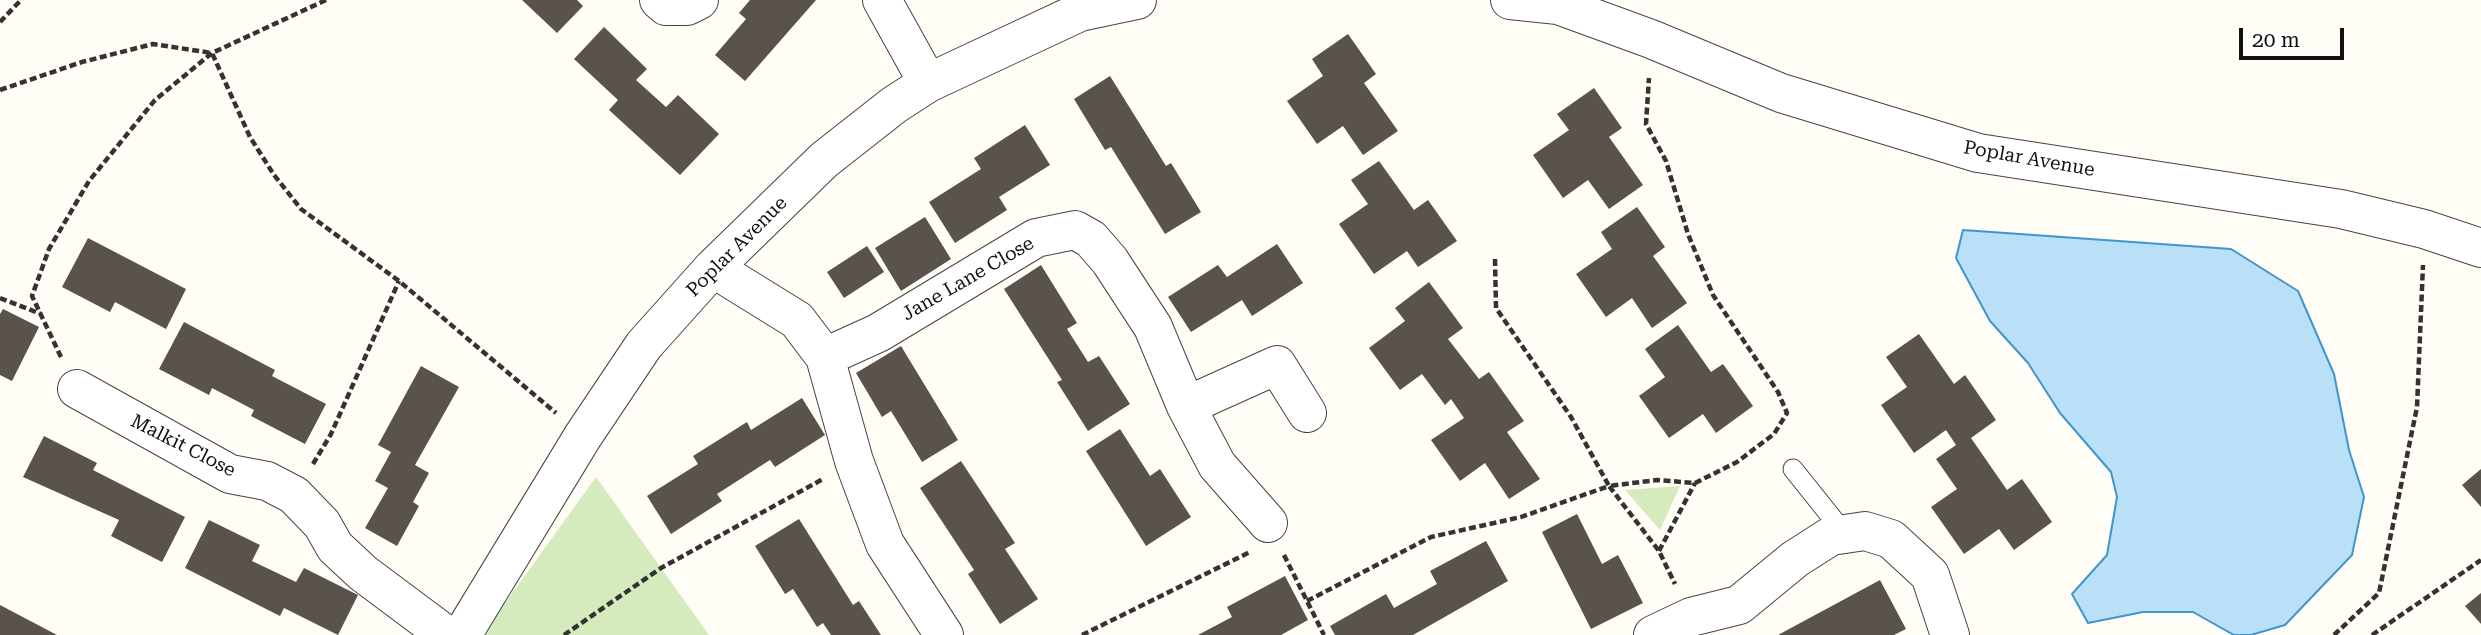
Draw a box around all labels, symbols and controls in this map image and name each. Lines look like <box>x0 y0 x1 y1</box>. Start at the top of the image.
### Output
scale bar <box>2243 14 2348 58</box>
text: 20 m <box>2252 28 2300 52</box>
street label: Poplar Avenue <box>1962 136 2096 182</box>
street label: Poplar Avenue <box>682 192 792 302</box>
street label: Jane Lane Close <box>898 232 1038 326</box>
street label: Malkit Close <box>127 410 239 482</box>

